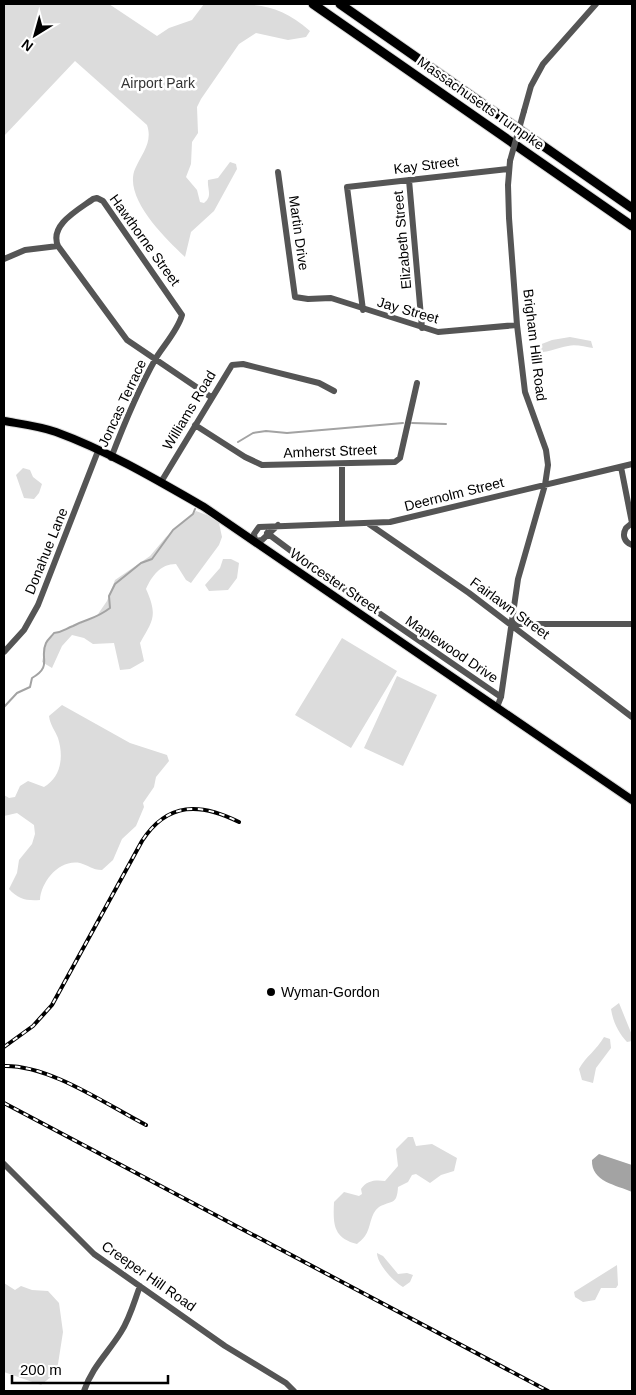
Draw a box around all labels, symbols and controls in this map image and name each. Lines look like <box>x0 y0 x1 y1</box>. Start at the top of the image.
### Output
north arrow <box>10 10 60 60</box>
text: N <box>18 36 36 55</box>
street label: Massachusetts Turnpike <box>415 53 548 153</box>
park label: Airport Park <box>121 75 196 91</box>
street label: Kay Street <box>393 153 460 177</box>
street label: Elizabeth Street <box>390 190 414 290</box>
street label: Hawthorne Street <box>107 191 184 289</box>
street label: Martin Drive <box>286 195 312 272</box>
street label: Brigham Hill Road <box>520 288 550 402</box>
street label: Jay Street <box>376 294 441 326</box>
street label: Joncas Terrace <box>95 357 149 449</box>
street label: Williams Road <box>159 368 219 452</box>
street label: Amherst Street <box>283 441 377 461</box>
street label: Deernolm Street <box>403 474 505 514</box>
street label: Donahue Lane <box>21 505 71 597</box>
street label: Worcester Street <box>287 545 383 617</box>
street label: Fairlawn Street <box>467 574 553 642</box>
street label: Maplewood Drive <box>403 612 501 686</box>
place label: Wyman-Gordon <box>281 984 380 1000</box>
marker: Wyman-Gordon <box>265 986 277 998</box>
street label: Creeper Hill Road <box>99 1238 199 1314</box>
scale bar <box>12 1352 169 1384</box>
text: 200 m <box>20 1361 62 1378</box>

